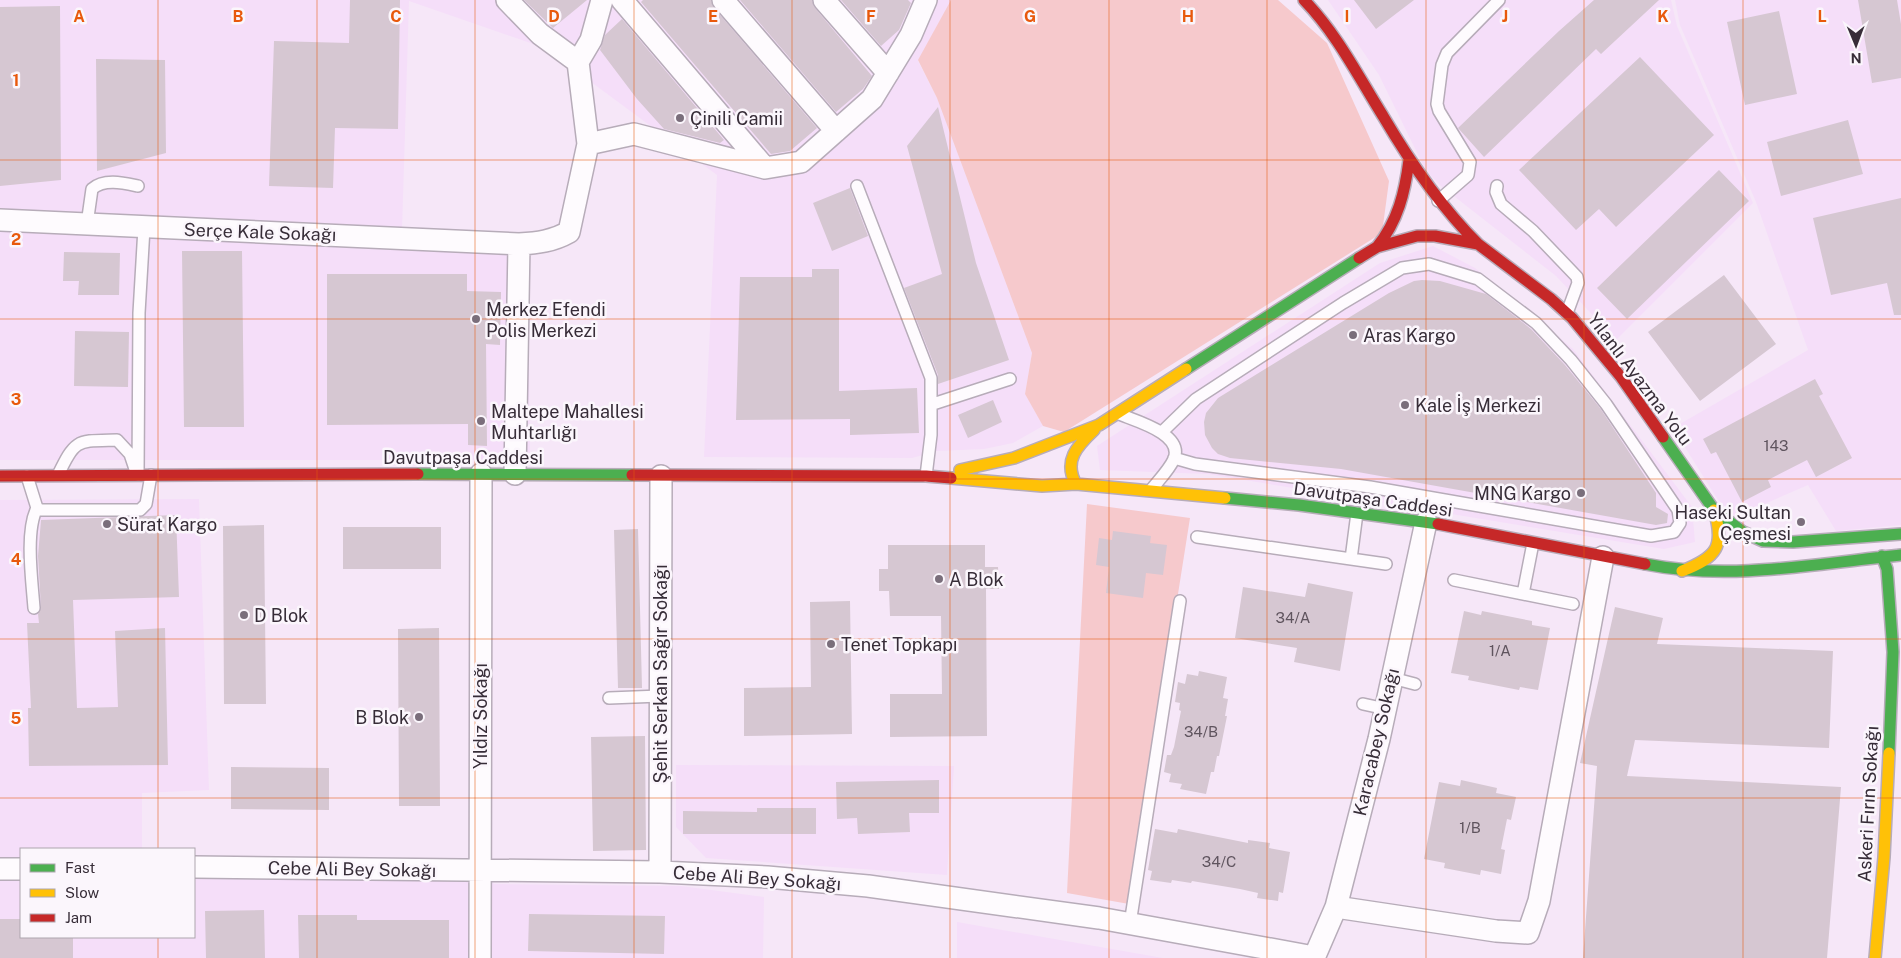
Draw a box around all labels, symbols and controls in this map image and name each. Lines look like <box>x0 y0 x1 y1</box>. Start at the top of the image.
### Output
text: A <box>73 7 85 26</box>
text: B <box>233 7 244 26</box>
text: C <box>390 7 402 26</box>
text: D <box>548 7 560 26</box>
text: E <box>708 7 718 26</box>
text: F <box>866 7 876 26</box>
text: G <box>1024 7 1036 26</box>
text: H <box>1182 7 1194 26</box>
text: I <box>1345 7 1349 26</box>
text: J <box>1502 7 1508 26</box>
text: K <box>1657 7 1669 26</box>
text: L <box>1817 7 1827 26</box>
north arrow <box>1831 20 1881 70</box>
text: N <box>1851 50 1862 66</box>
text: 1 <box>13 71 19 90</box>
place label: Çinili Camii <box>690 108 783 129</box>
marker: Çinili Camii <box>674 112 686 124</box>
street label: Serçe Kale Sokağı <box>183 219 337 245</box>
text: 2 <box>11 230 21 249</box>
place label: Merkez Efendi Polis Merkezi <box>486 299 606 341</box>
street label: Yılanlı Ayazma Yolu <box>1583 309 1697 449</box>
marker: Merkez Efendi Polis Merkezi <box>470 313 482 325</box>
place label: Aras Kargo <box>1363 325 1456 346</box>
marker: Aras Kargo <box>1347 329 1359 341</box>
text: 3 <box>11 390 21 409</box>
place label: Kale İş Merkezi <box>1415 394 1541 416</box>
marker: Kale İş Merkezi <box>1399 399 1411 411</box>
place label: Maltepe Mahallesi Muhtarlığı <box>491 401 644 443</box>
marker: Maltepe Mahallesi Muhtarlığı <box>475 415 487 427</box>
house number: 143 <box>1764 437 1788 454</box>
street label: Davutpaşa Caddesi <box>383 447 543 468</box>
street label: Davutpaşa Caddesi <box>1292 477 1454 521</box>
place label: MNG Kargo <box>1474 483 1571 504</box>
marker: MNG Kargo <box>1575 487 1587 499</box>
place label: Haseki Sultan Çeşmesi <box>1674 502 1791 544</box>
place label: Sürat Kargo <box>117 514 217 535</box>
marker: Haseki Sultan Çeşmesi <box>1795 516 1807 528</box>
marker: Sürat Kargo <box>101 518 113 530</box>
text: 4 <box>11 550 22 569</box>
street label: Şehit Serkan Sağır Sokağı <box>650 565 671 784</box>
place label: A Blok <box>949 569 1004 590</box>
marker: A Blok <box>933 573 945 585</box>
place label: D Blok <box>254 605 308 626</box>
marker: D Blok <box>238 609 250 621</box>
house number: 34/A <box>1276 609 1311 626</box>
place label: Tenet Topkapı <box>841 634 957 655</box>
marker: Tenet Topkapı <box>825 638 837 650</box>
house number: 1/A <box>1489 642 1511 659</box>
street label: Yıldız Sokağı <box>470 663 491 769</box>
street label: Karacabey Sokağı <box>1349 666 1403 818</box>
place label: B Blok <box>355 707 409 728</box>
text: 5 <box>11 709 22 728</box>
marker: B Blok <box>413 711 425 723</box>
house number: 34/B <box>1184 723 1218 740</box>
street label: Askeri Fırın Sokağı <box>1853 725 1883 883</box>
house number: 1/B <box>1459 819 1481 836</box>
legend <box>20 848 195 938</box>
house number: 34/C <box>1202 853 1236 870</box>
street label: Cebe Ali Bey Sokağı <box>268 857 436 881</box>
text: Fast <box>65 859 95 876</box>
street label: Cebe Ali Bey Sokağı <box>672 862 842 894</box>
text: Slow <box>65 884 100 901</box>
text: Jam <box>65 909 92 926</box>

